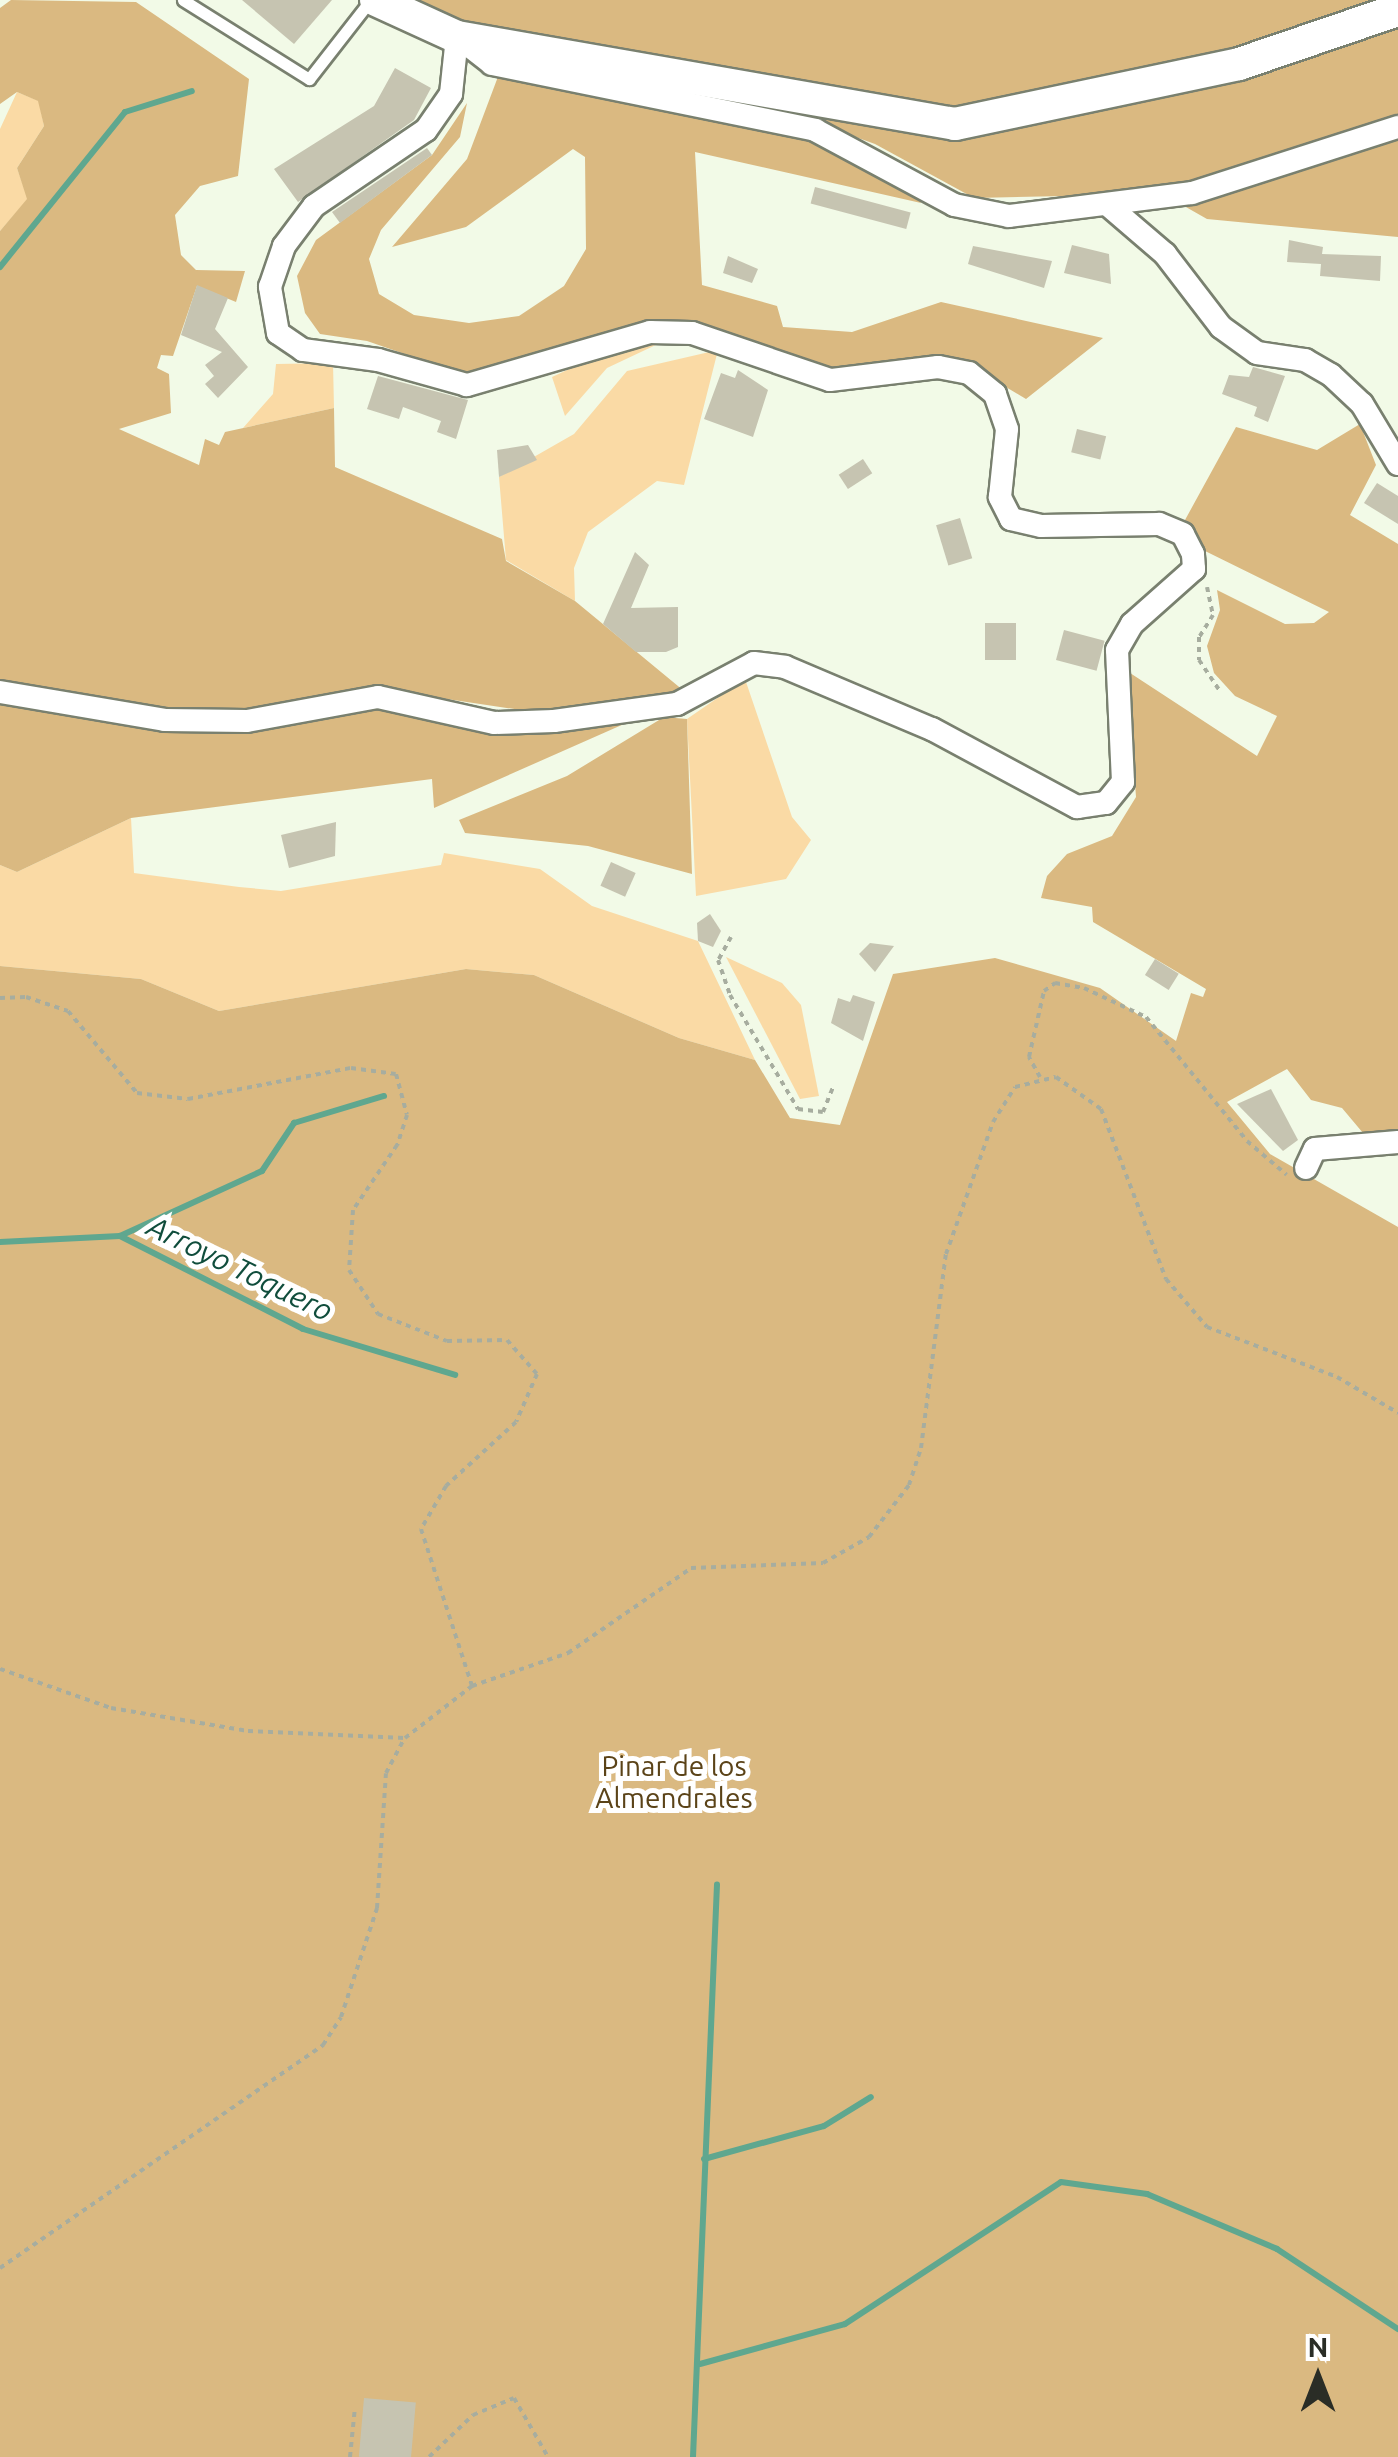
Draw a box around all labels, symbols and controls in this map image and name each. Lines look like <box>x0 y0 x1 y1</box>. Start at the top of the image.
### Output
water label: Arroyo Toquero <box>142 1208 338 1328</box>
park label: Pinar de los Almendrales <box>595 1749 753 1815</box>
north arrow <box>1268 2327 1368 2427</box>
text: N <box>1308 2331 1328 2362</box>

